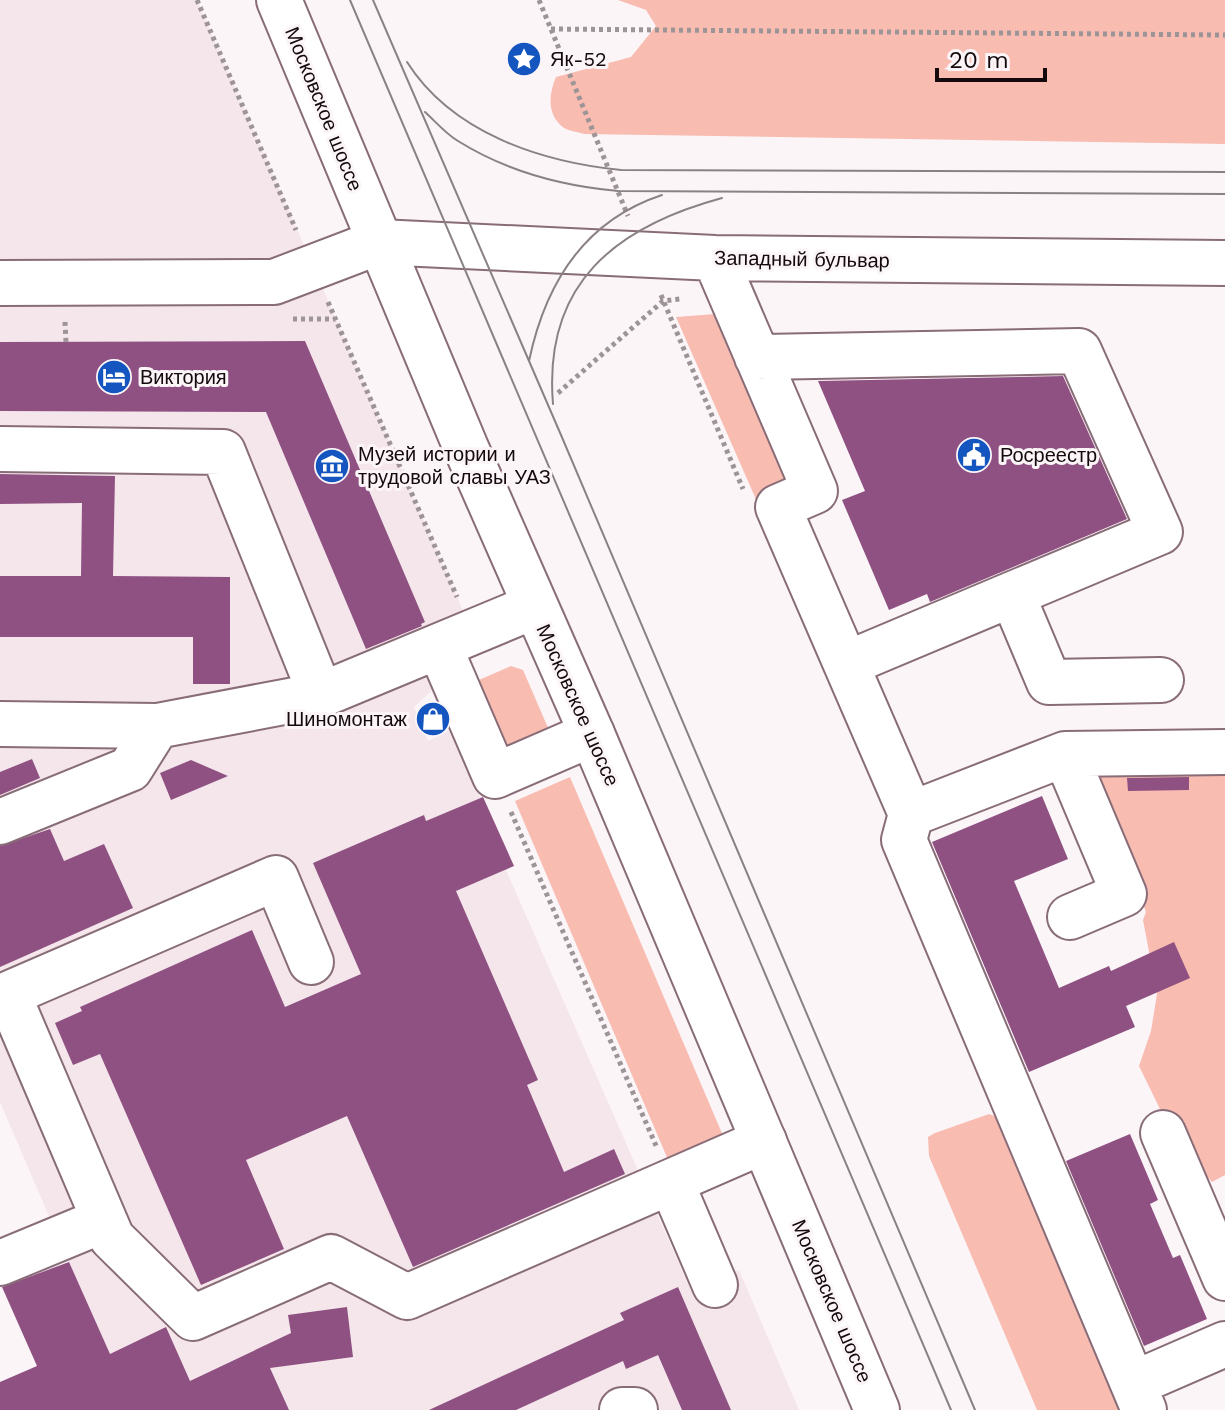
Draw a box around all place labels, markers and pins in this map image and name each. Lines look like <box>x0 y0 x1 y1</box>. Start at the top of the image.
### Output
place icon: Як-52 <box>505 40 543 78</box>
place label: Як-52 <box>550 47 607 71</box>
hotel icon: Виктория <box>95 358 133 396</box>
place label: Виктория <box>140 365 227 389</box>
public building icon: Росреестр <box>955 436 993 474</box>
place label: Музей истории и трудовой славы УАЗ <box>358 442 551 489</box>
place label: Росреестр <box>1000 443 1097 467</box>
museum icon: Музей истории и трудовой славы УАЗ <box>313 447 351 485</box>
shop icon: Шиномонтаж <box>414 700 452 738</box>
place label: Шиномонтаж <box>286 707 408 731</box>

